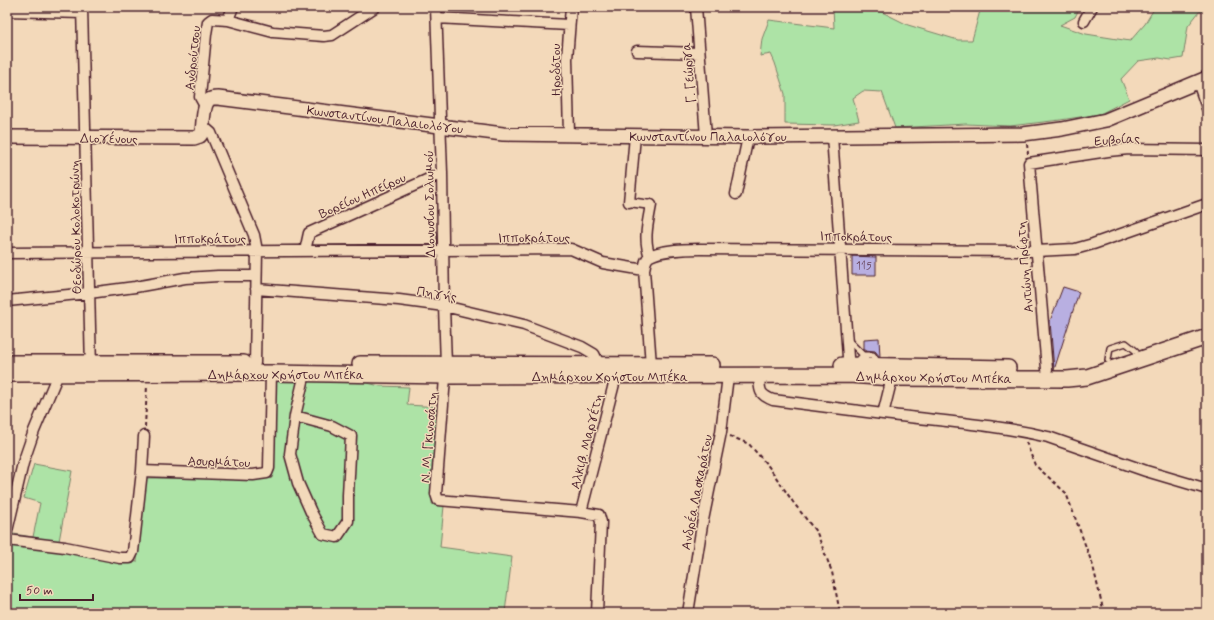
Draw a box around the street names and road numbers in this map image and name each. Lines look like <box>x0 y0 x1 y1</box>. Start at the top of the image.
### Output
street label: Ανδρούτσου <box>182 25 205 91</box>
street label: Γ. Γεώργα <box>678 42 701 104</box>
street label: Ηροδότου <box>548 44 565 96</box>
street label: Κωνσταντίνου Παλαιολόγου <box>306 102 464 139</box>
street label: Κωνσταντίνου Παλαιολόγου <box>629 129 787 146</box>
street label: Διογένους <box>80 130 138 149</box>
street label: Ευβοίας <box>1094 130 1141 151</box>
street label: Διονυσίου Σολωμού <box>421 150 440 258</box>
street label: Θεοδώρου Κολοκοτρώνη <box>67 159 86 294</box>
street label: Βορείου Ηπείρου <box>316 170 409 223</box>
street label: Αντώνη Πρίφτη <box>1013 220 1038 313</box>
street label: Ιπποκράτους <box>820 228 893 247</box>
street label: Ιπποκράτους <box>498 230 571 247</box>
street label: Ιπποκράτους <box>174 231 247 248</box>
street label: Πηγής <box>415 283 458 306</box>
street label: Δημάρχου Χρήστου Μπέκα <box>208 367 364 384</box>
street label: Δημάρχου Χρήστου Μπέκα <box>532 369 688 386</box>
street label: Δημάρχου Χρήστου Μπέκα <box>856 369 1012 388</box>
street label: Ν. Μ. Γκινοσάτη <box>417 391 442 484</box>
street label: Αλκιβ. Μαργέτη <box>567 392 608 491</box>
street label: Ανδρέα Λασκαράτου <box>678 433 717 551</box>
street label: Ασυρμάτου <box>187 453 251 472</box>

